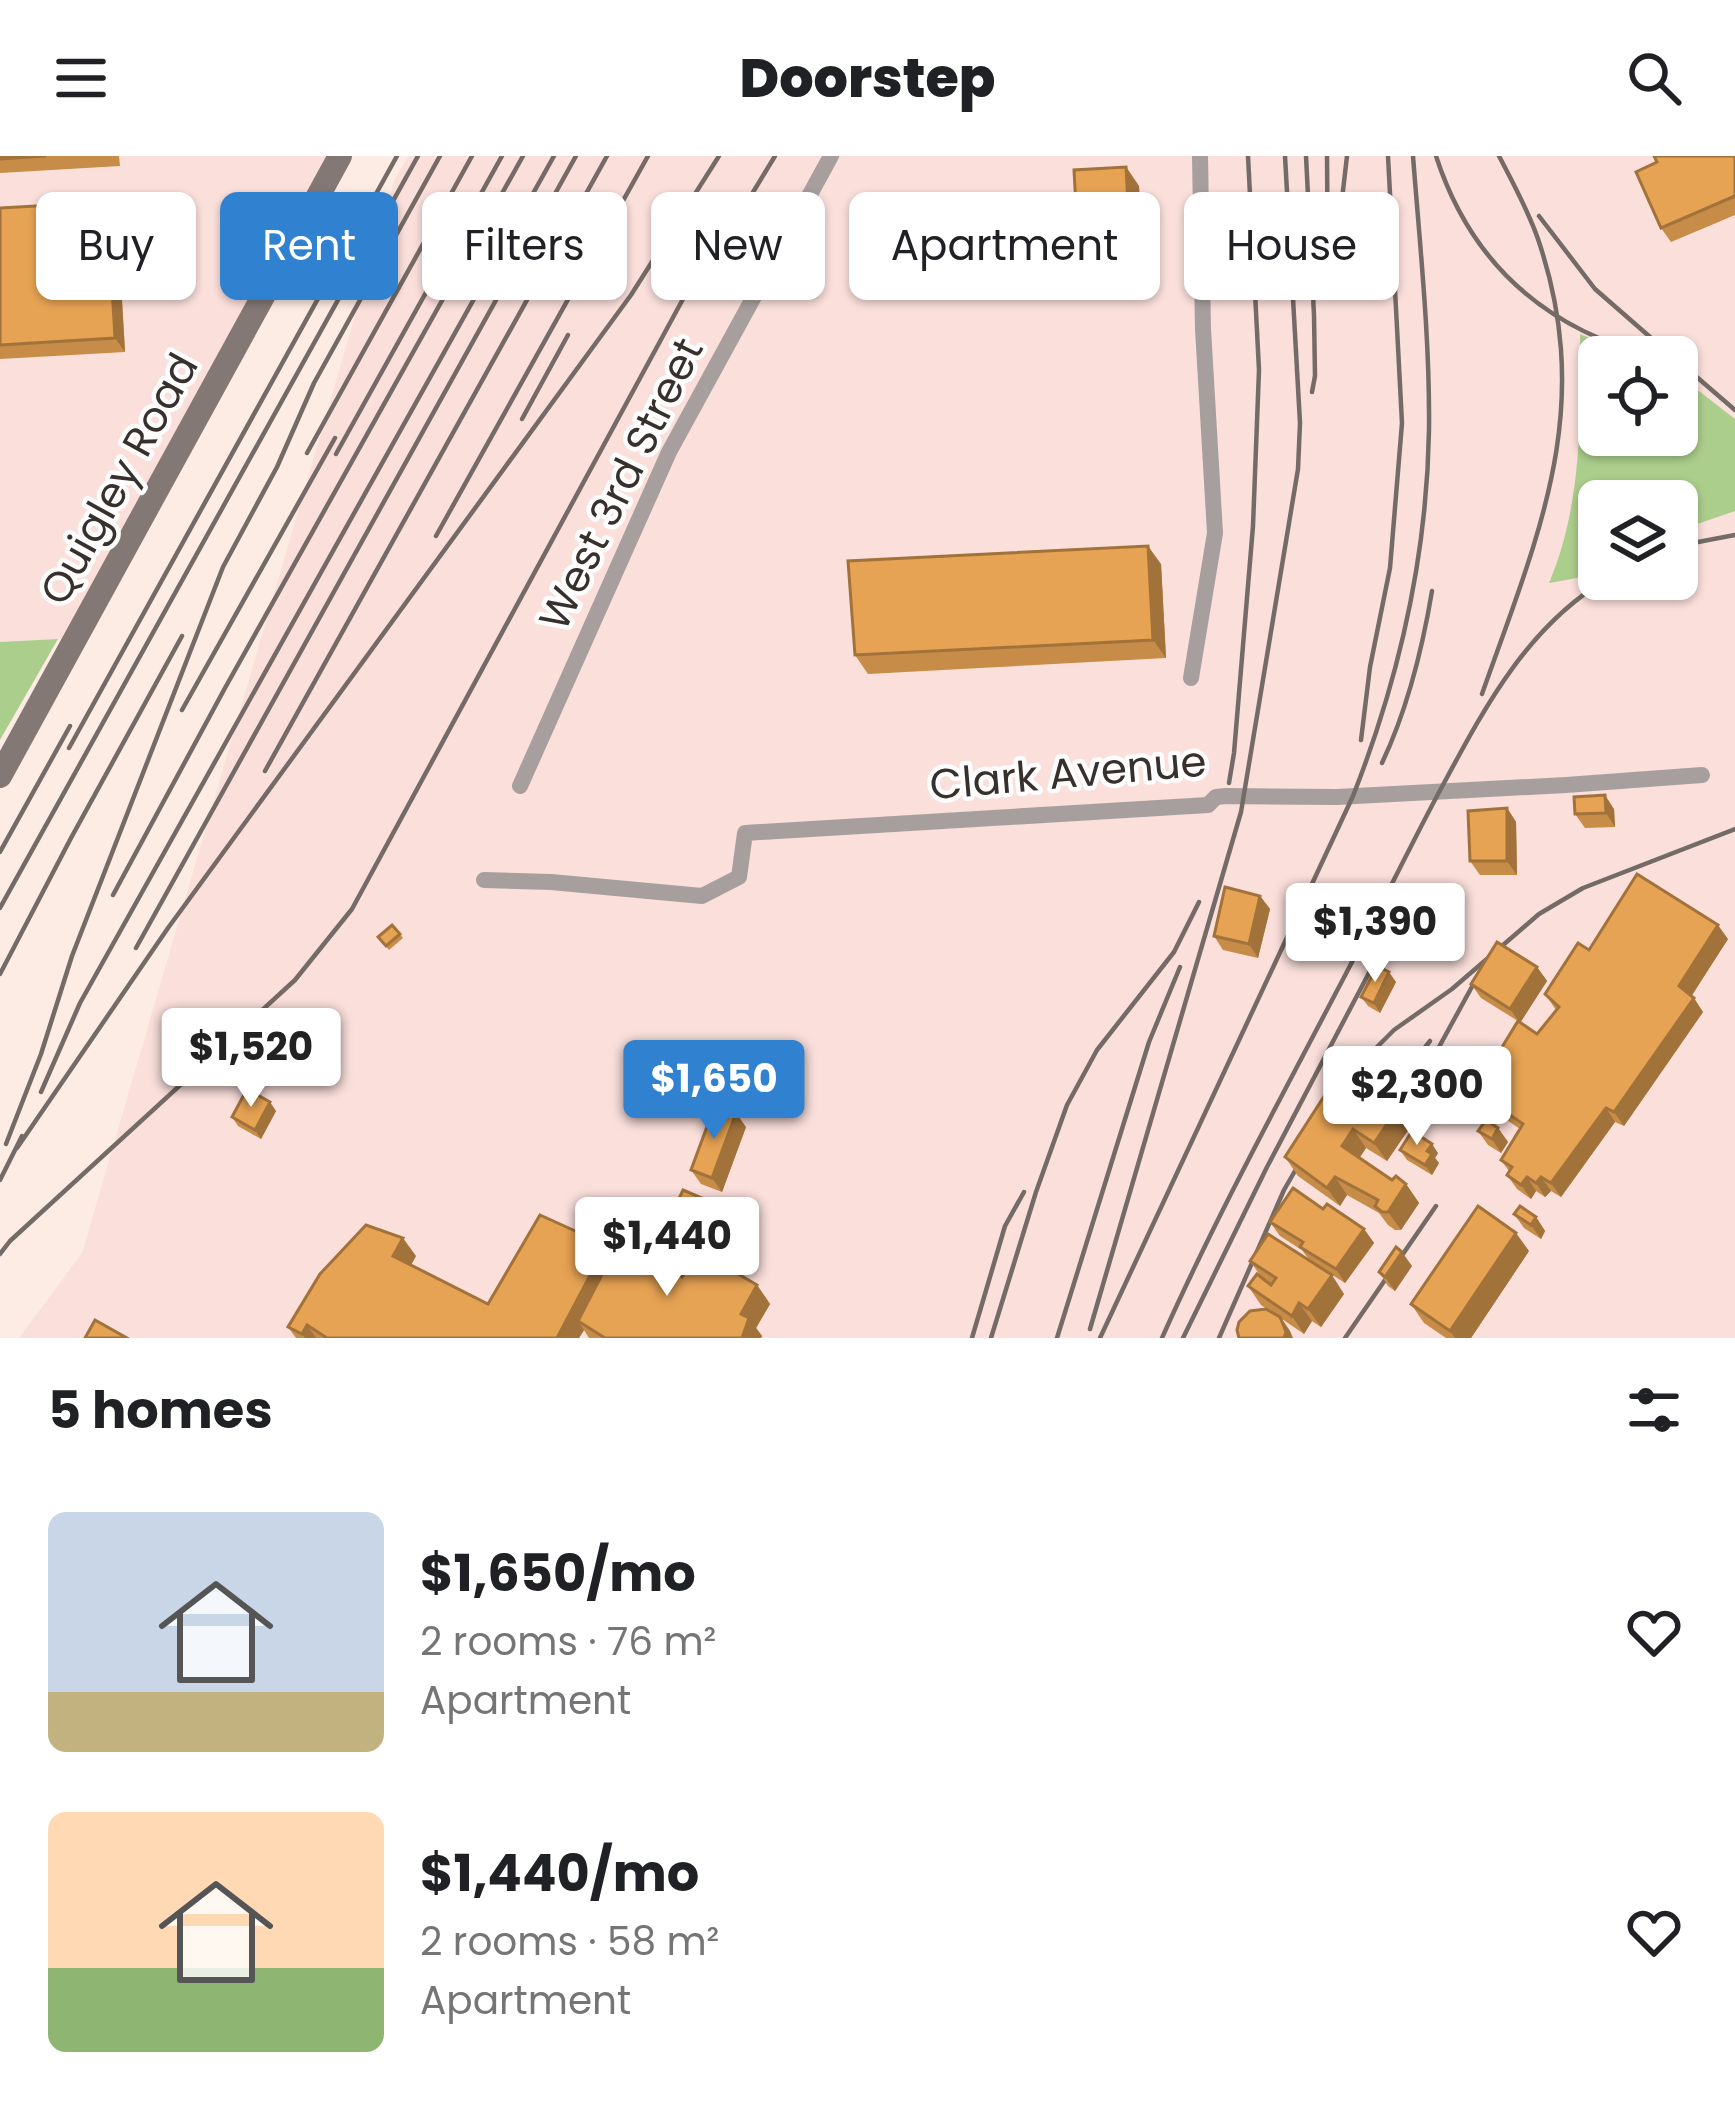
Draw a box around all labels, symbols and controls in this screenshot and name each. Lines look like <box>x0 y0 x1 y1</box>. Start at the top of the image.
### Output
text: Doorstep <box>740 40 995 116</box>
icon: menu <box>48 45 114 111</box>
icon: search <box>1621 45 1687 111</box>
chip: Buy <box>36 192 196 300</box>
chip: Rent <box>220 192 398 300</box>
chip: Filters <box>422 192 627 300</box>
chip: New <box>651 192 825 300</box>
chip: Apartment <box>849 192 1160 300</box>
chip: House <box>1184 192 1399 300</box>
street label: West 3rd Street <box>525 328 717 640</box>
map controls <box>1578 336 1698 600</box>
button: locate <box>1578 336 1698 456</box>
street label: Quigley Road <box>26 343 212 615</box>
button: layers <box>1578 480 1698 600</box>
street label: Clark Avenue <box>927 732 1209 814</box>
pin: $1,390 <box>1277 883 1473 985</box>
text: $1,390 <box>1313 894 1437 949</box>
pin: $1,520 <box>153 1008 349 1110</box>
text: $1,520 <box>189 1019 313 1074</box>
pin: $1,650 <box>616 1040 812 1142</box>
pin: $2,300 <box>1319 1046 1515 1148</box>
text: $1,650 <box>650 1051 778 1106</box>
text: $2,300 <box>1350 1057 1484 1112</box>
pin: $1,440 <box>569 1197 765 1299</box>
text: $1,440 <box>602 1208 732 1263</box>
text: 5 homes <box>48 1374 273 1446</box>
icon: filters <box>1621 1377 1687 1443</box>
text: $1,650/mo <box>420 1537 696 1609</box>
icon: home <box>144 1560 288 1704</box>
icon: heart <box>1621 1599 1687 1665</box>
text: 2 rooms · 76 m² <box>420 1614 716 1669</box>
text: Apartment <box>420 1673 631 1728</box>
text: $1,440/mo <box>420 1837 699 1909</box>
icon: home <box>144 1860 288 2004</box>
icon: heart <box>1621 1899 1687 1965</box>
text: 2 rooms · 58 m² <box>420 1914 719 1969</box>
text: Apartment <box>420 1973 631 2028</box>

